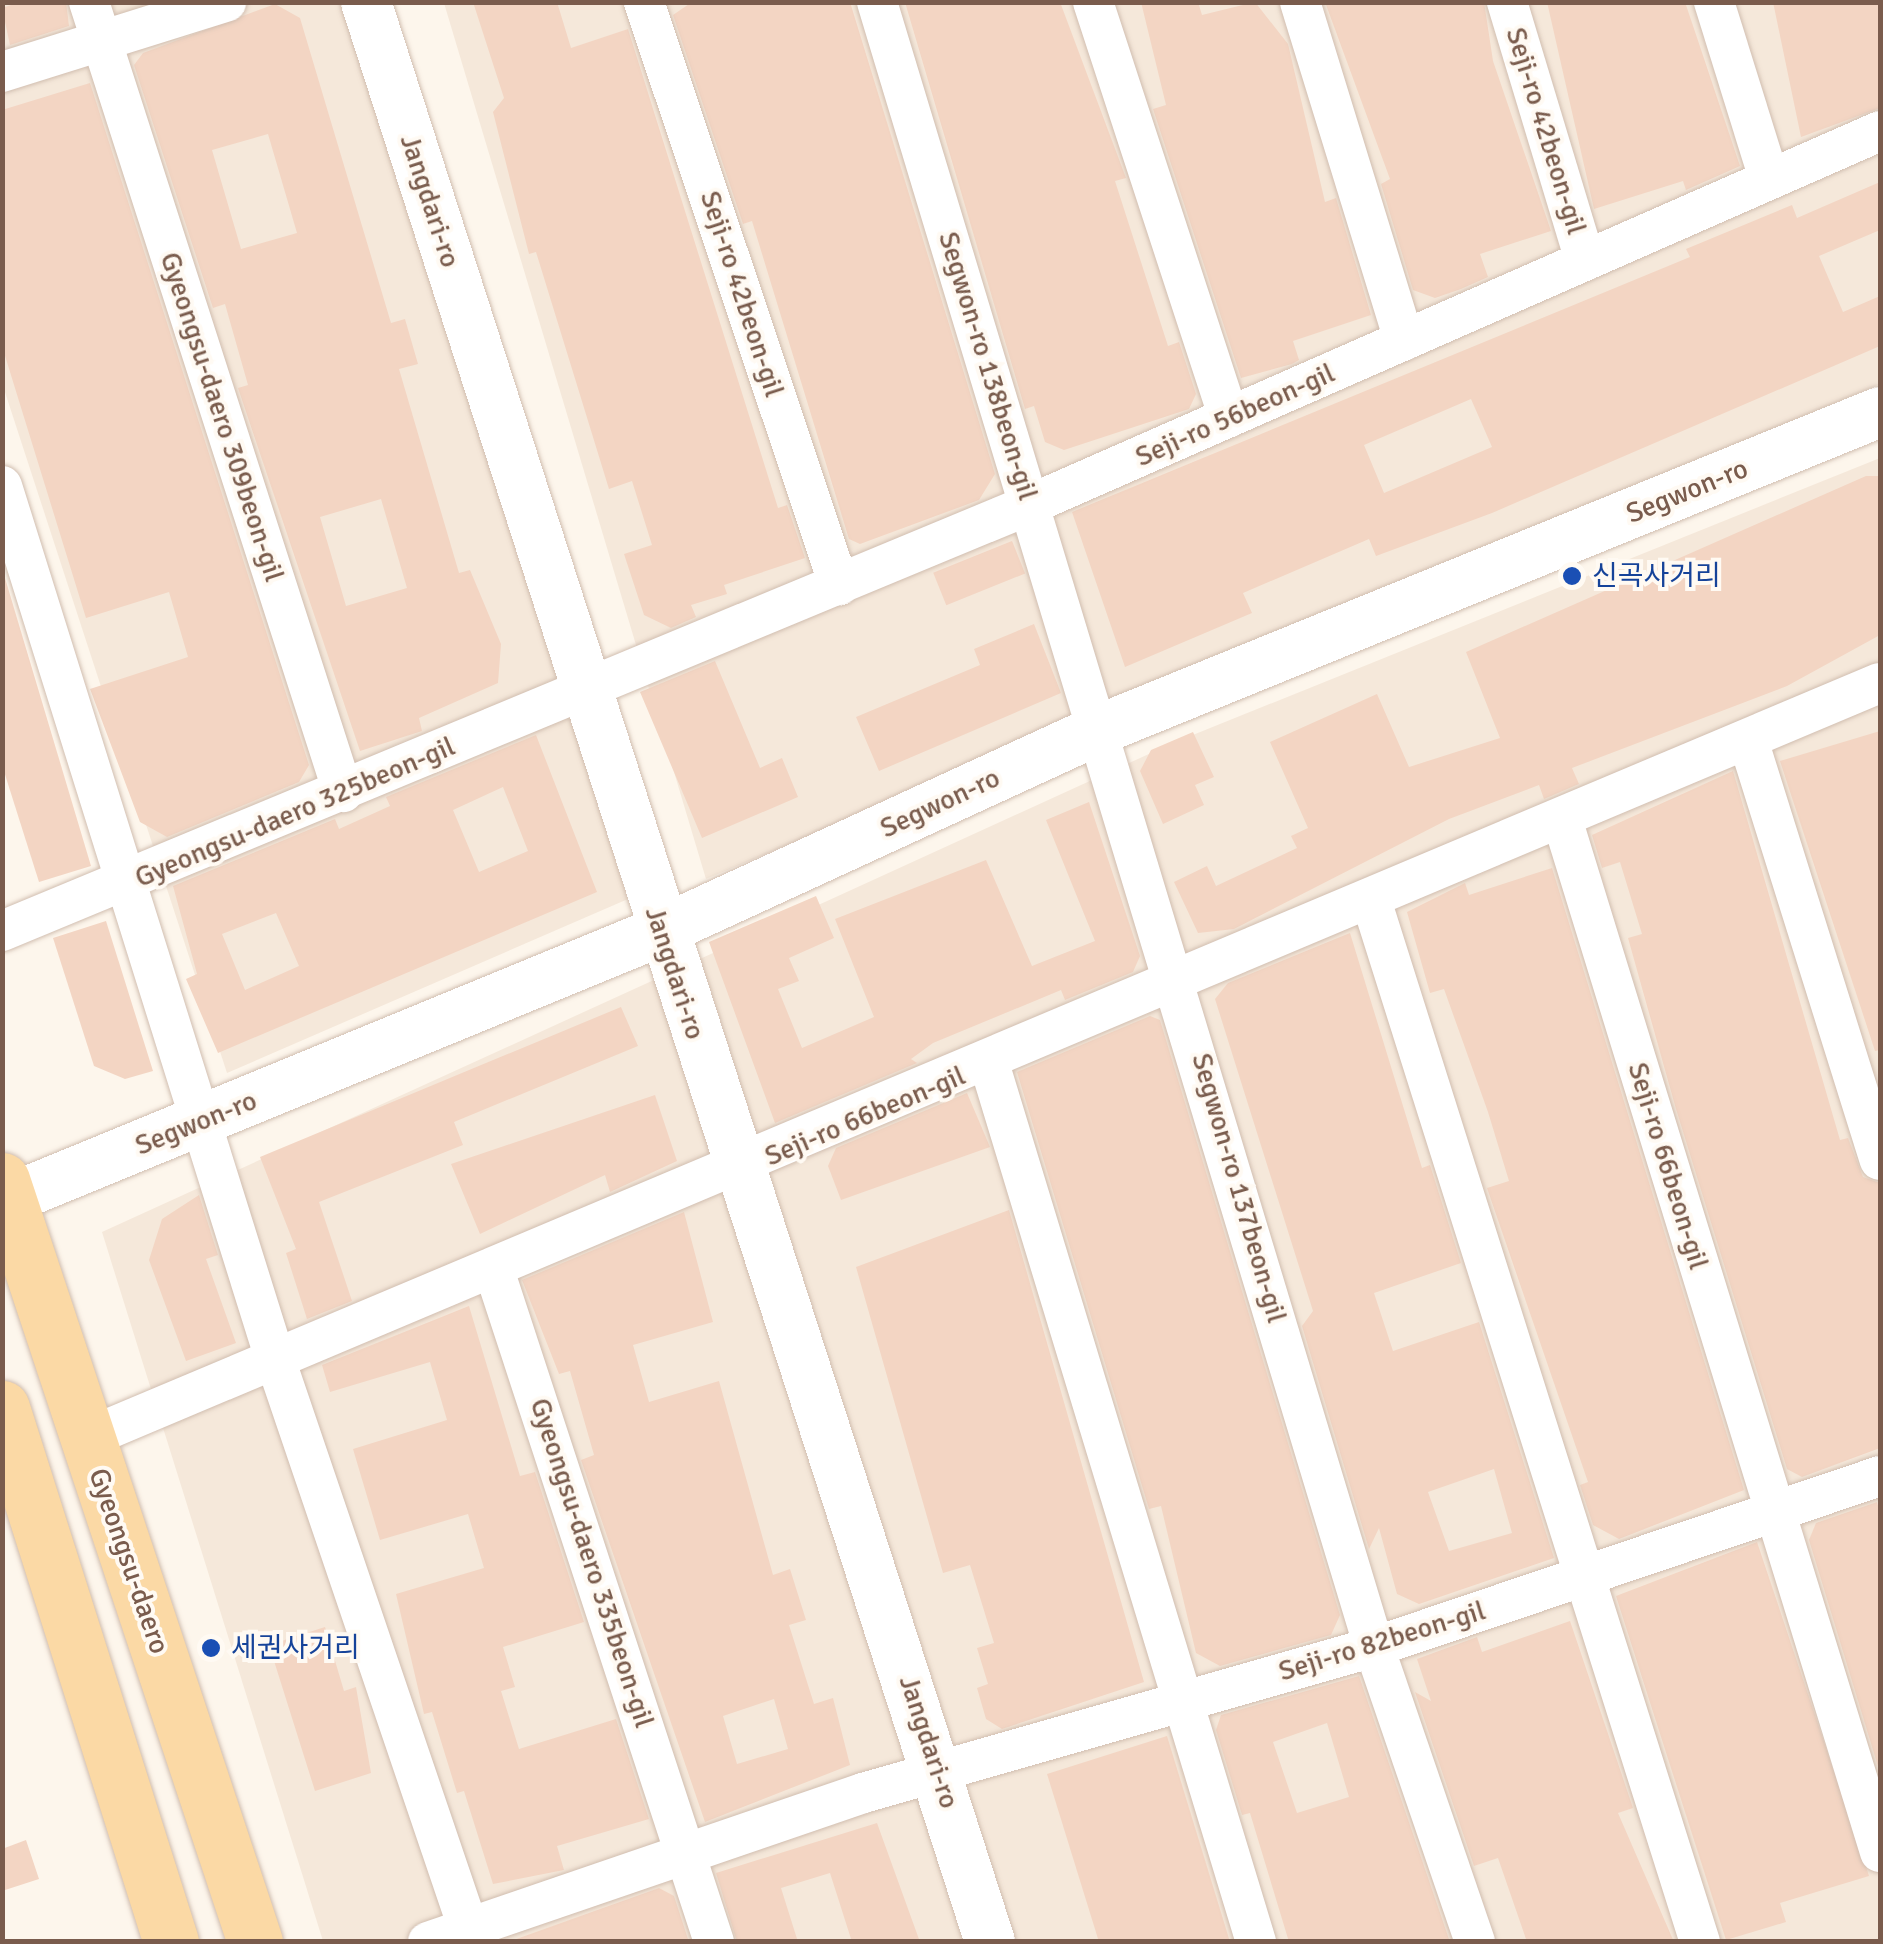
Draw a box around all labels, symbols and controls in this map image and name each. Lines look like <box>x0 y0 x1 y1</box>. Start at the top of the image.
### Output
street label: Seji-ro 42beon-gil <box>1499 24 1593 238</box>
street label: Jangdari-ro <box>393 130 467 272</box>
street label: Seji-ro 42beon-gil <box>693 187 791 401</box>
street label: Segwon-ro 138beon-gil <box>931 228 1045 504</box>
street label: Gyeongsu-daero 309beon-gil <box>153 248 291 586</box>
street label: Seji-ro 56beon-gil <box>1130 356 1340 474</box>
street label: Segwon-ro <box>1621 451 1753 531</box>
place label: 신곡사거리 <box>1592 559 1721 593</box>
marker: 신곡사거리 <box>1561 565 1583 587</box>
street label: Gyeongsu-daero 325beon-gil <box>130 729 460 895</box>
street label: Segwon-ro <box>875 761 1005 845</box>
street label: Jangdari-ro <box>638 902 712 1044</box>
street label: Segwon-ro 137beon-gil <box>1184 1049 1294 1327</box>
street label: Seji-ro 66beon-gil <box>760 1059 970 1173</box>
street label: Seji-ro 66beon-gil <box>1621 1059 1715 1273</box>
street label: Segwon-ro <box>130 1083 262 1163</box>
street label: Gyeongsu-daero 335beon-gil <box>523 1394 661 1732</box>
street label: Gyeongsu-daero <box>82 1464 176 1658</box>
street label: Seji-ro 82beon-gil <box>1275 1594 1489 1688</box>
place label: 세권사거리 <box>231 1631 360 1665</box>
marker: 세권사거리 <box>200 1637 222 1659</box>
street label: Jangdari-ro <box>892 1671 966 1813</box>

